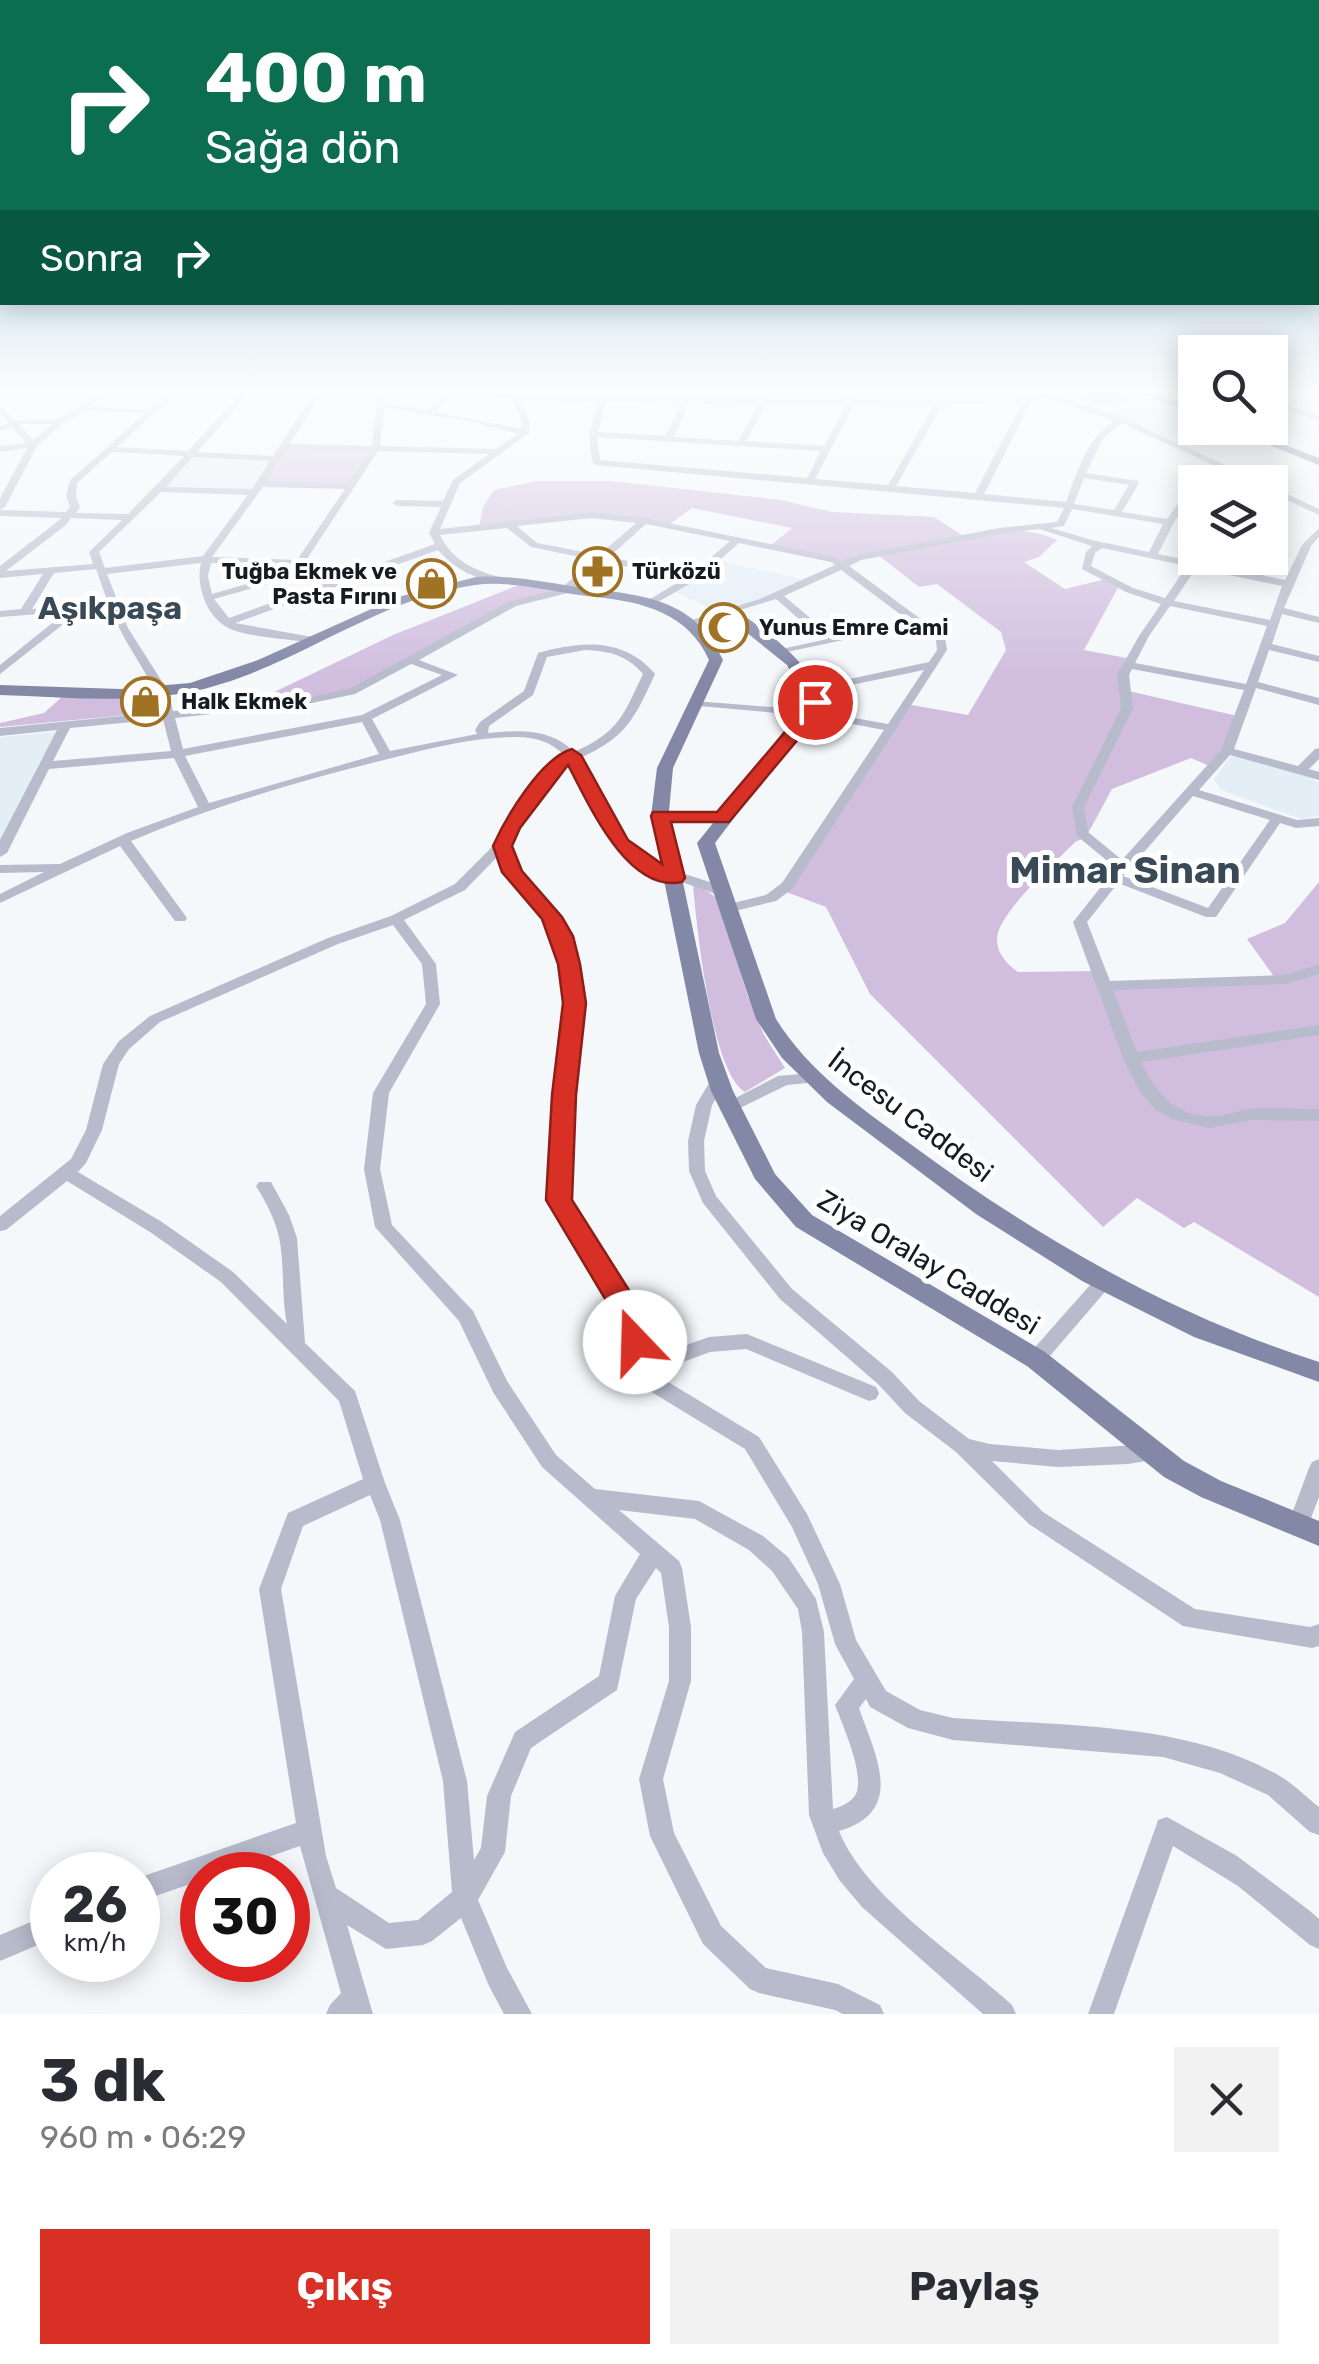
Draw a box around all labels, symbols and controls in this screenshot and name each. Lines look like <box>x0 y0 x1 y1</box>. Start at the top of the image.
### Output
text: 400 m <box>205 37 427 120</box>
icon: right <box>40 40 170 170</box>
text: Sağa dön <box>205 121 400 174</box>
icon: right <box>164 230 219 285</box>
text: Sonra <box>40 235 144 281</box>
map controls <box>1178 335 1288 575</box>
button: search <box>1178 335 1288 445</box>
button: layers <box>1178 465 1288 575</box>
pharmacy icon: Türközü <box>571 545 623 597</box>
place label: Tuğba Ekmek ve Pasta Fırını <box>222 558 397 610</box>
shop icon: Tuğba Ekmek ve Pasta Fırını <box>406 558 458 610</box>
place label: Türközü <box>632 558 721 585</box>
district label: Aşıkpaşa <box>38 589 182 627</box>
mosque icon: Yunus Emre Cami <box>698 601 750 653</box>
place label: Yunus Emre Cami <box>759 614 949 641</box>
pin <box>773 660 858 745</box>
shop icon: Halk Ekmek <box>120 675 172 727</box>
icon: arrive <box>788 675 843 730</box>
place label: Halk Ekmek <box>181 688 307 715</box>
district label: Mimar Sinan <box>1009 847 1241 893</box>
street label: İncesu Caddesi <box>822 1044 1000 1189</box>
street label: Ziya Oralay Caddesi <box>812 1183 1046 1342</box>
position arrow <box>583 1290 687 1394</box>
speed limit sign: 30 <box>180 1852 310 1982</box>
text: 26 <box>62 1875 128 1935</box>
text: km/h <box>64 1928 126 1957</box>
text: 3 dk <box>40 2045 165 2116</box>
button: close <box>1174 2047 1279 2152</box>
text: 960 m · 06:29 <box>40 2118 246 2156</box>
button: Çıkış <box>40 2229 650 2344</box>
button: Paylaş <box>670 2229 1279 2344</box>

